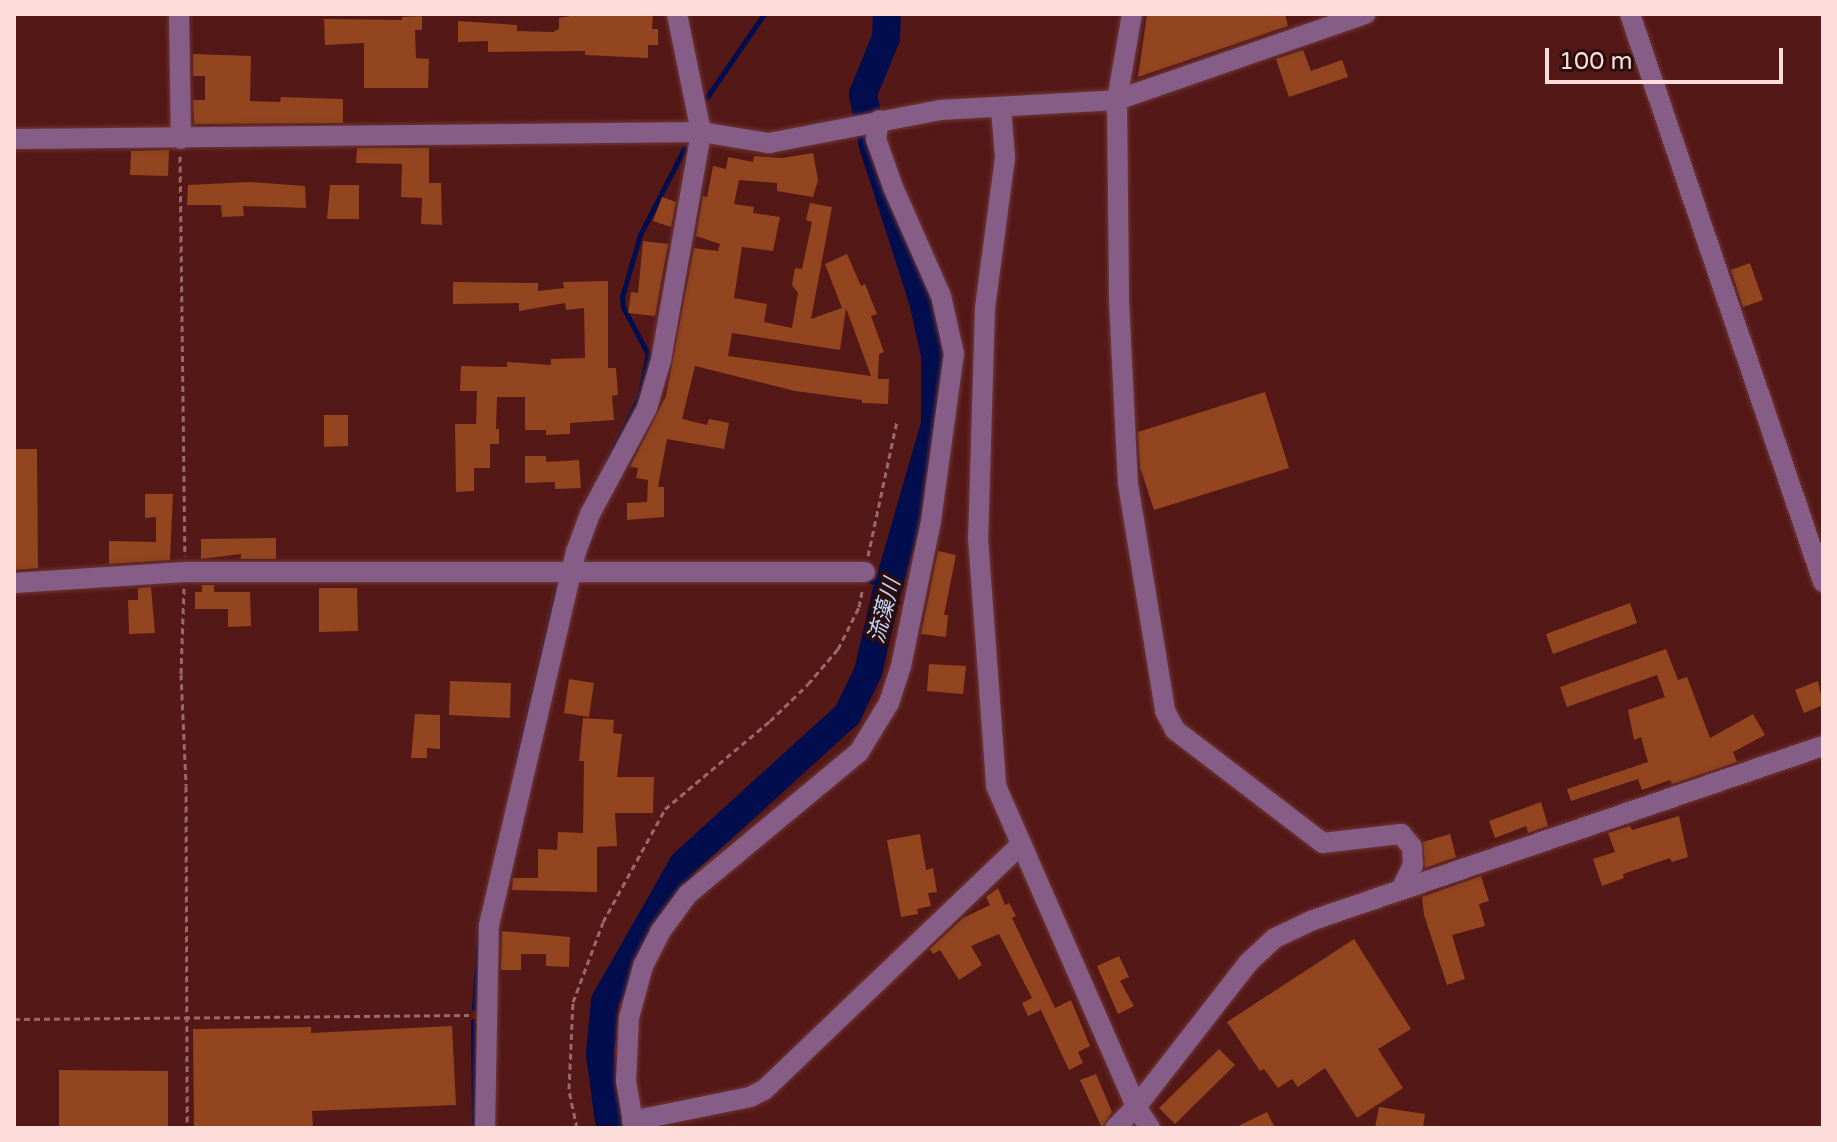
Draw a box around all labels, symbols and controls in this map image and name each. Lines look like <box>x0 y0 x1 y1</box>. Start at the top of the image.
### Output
scale bar <box>1549 32 1787 82</box>
text: 100 m <box>1559 47 1633 76</box>
water label: 流藻川 <box>864 576 906 646</box>

